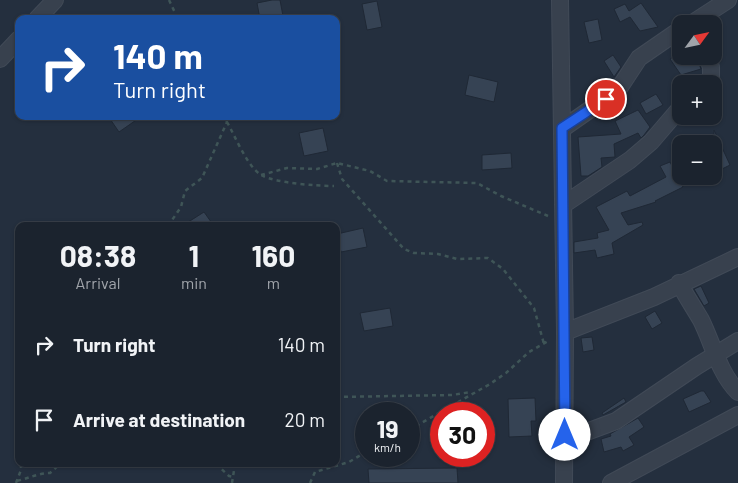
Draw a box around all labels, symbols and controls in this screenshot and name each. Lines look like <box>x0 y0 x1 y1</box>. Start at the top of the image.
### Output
north arrow <box>672 15 722 65</box>
map controls <box>672 15 722 185</box>
text: 140 m <box>113 34 203 76</box>
icon: right <box>30 35 95 100</box>
button: + <box>672 75 722 125</box>
text: Turn right <box>113 76 206 102</box>
pin <box>585 78 627 120</box>
icon: arrive <box>592 85 620 113</box>
button: − <box>672 135 722 185</box>
text: 08:38 <box>60 237 136 273</box>
text: 1 <box>189 237 199 273</box>
text: 160 <box>252 237 295 273</box>
text: Arrival <box>76 273 120 292</box>
text: min <box>181 273 207 292</box>
text: m <box>267 273 280 292</box>
icon: right <box>30 331 58 359</box>
text: Turn right <box>73 333 155 356</box>
text: 140 m <box>278 333 325 356</box>
speed limit sign: 30 <box>430 402 495 467</box>
icon: arrive <box>30 406 58 434</box>
text: Arrive at destination <box>73 408 245 431</box>
text: 20 m <box>285 408 325 431</box>
position arrow <box>538 408 590 460</box>
text: 19 <box>376 413 399 443</box>
text: km/h <box>374 440 401 454</box>

